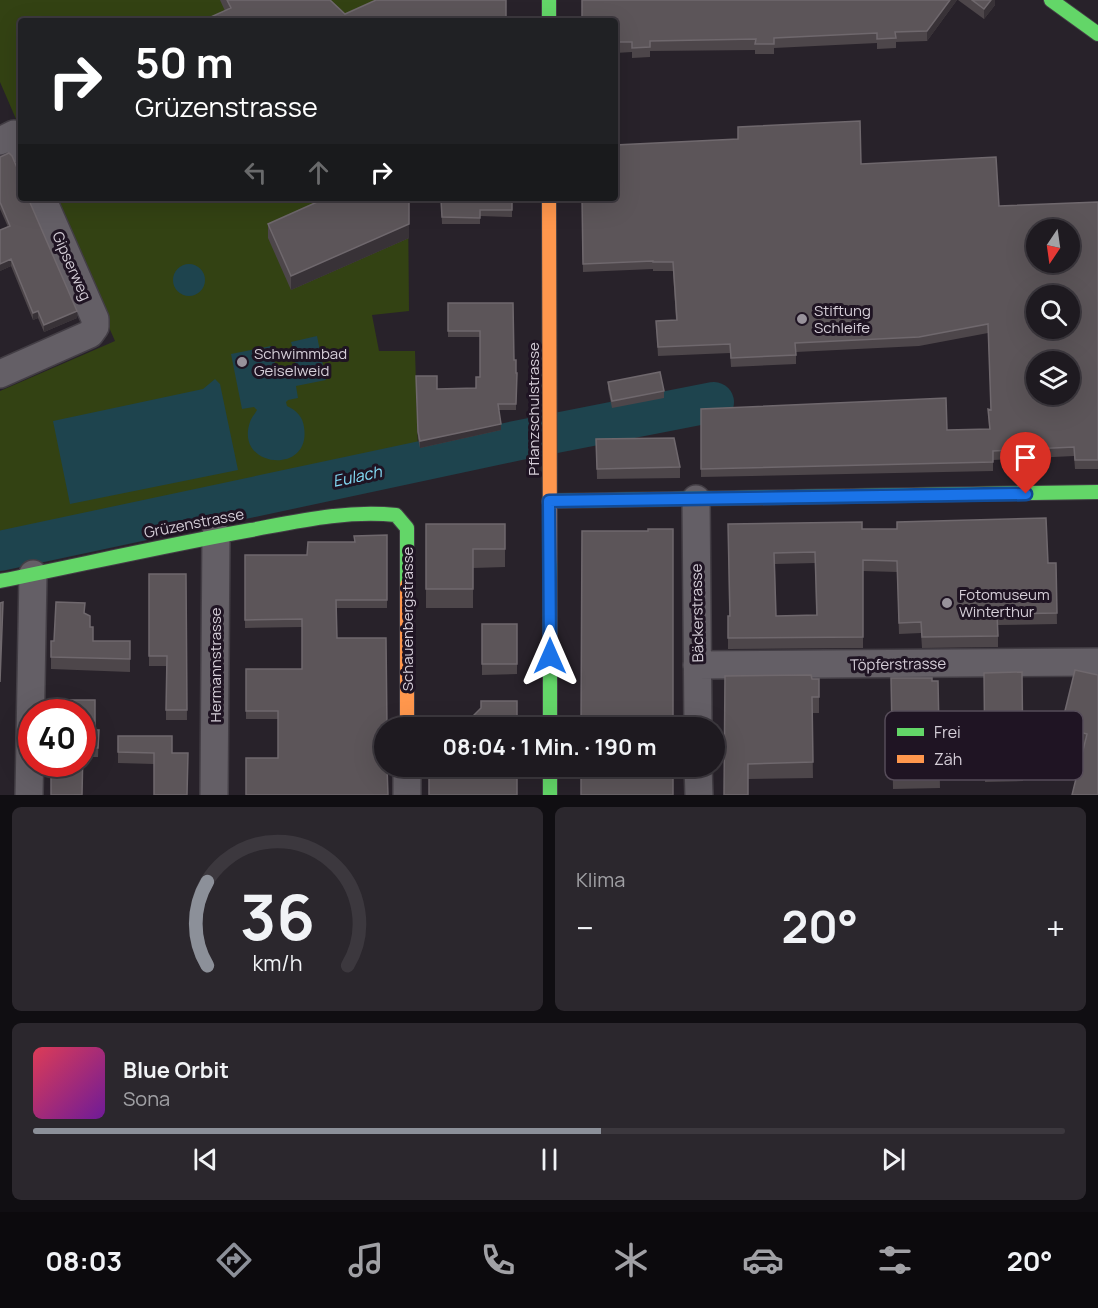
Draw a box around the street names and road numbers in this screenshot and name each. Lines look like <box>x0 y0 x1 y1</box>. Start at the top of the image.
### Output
street label: Gipserweg <box>47 228 97 304</box>
street label: Pflanzschulstrasse <box>523 342 544 476</box>
street label: Grüzenstrasse <box>142 503 246 543</box>
street label: Schauenbergstrasse <box>397 546 418 691</box>
street label: Bäckerstrasse <box>686 563 708 663</box>
street label: Hermannstrasse <box>205 607 226 723</box>
street label: Töpferstrasse <box>850 653 947 675</box>

